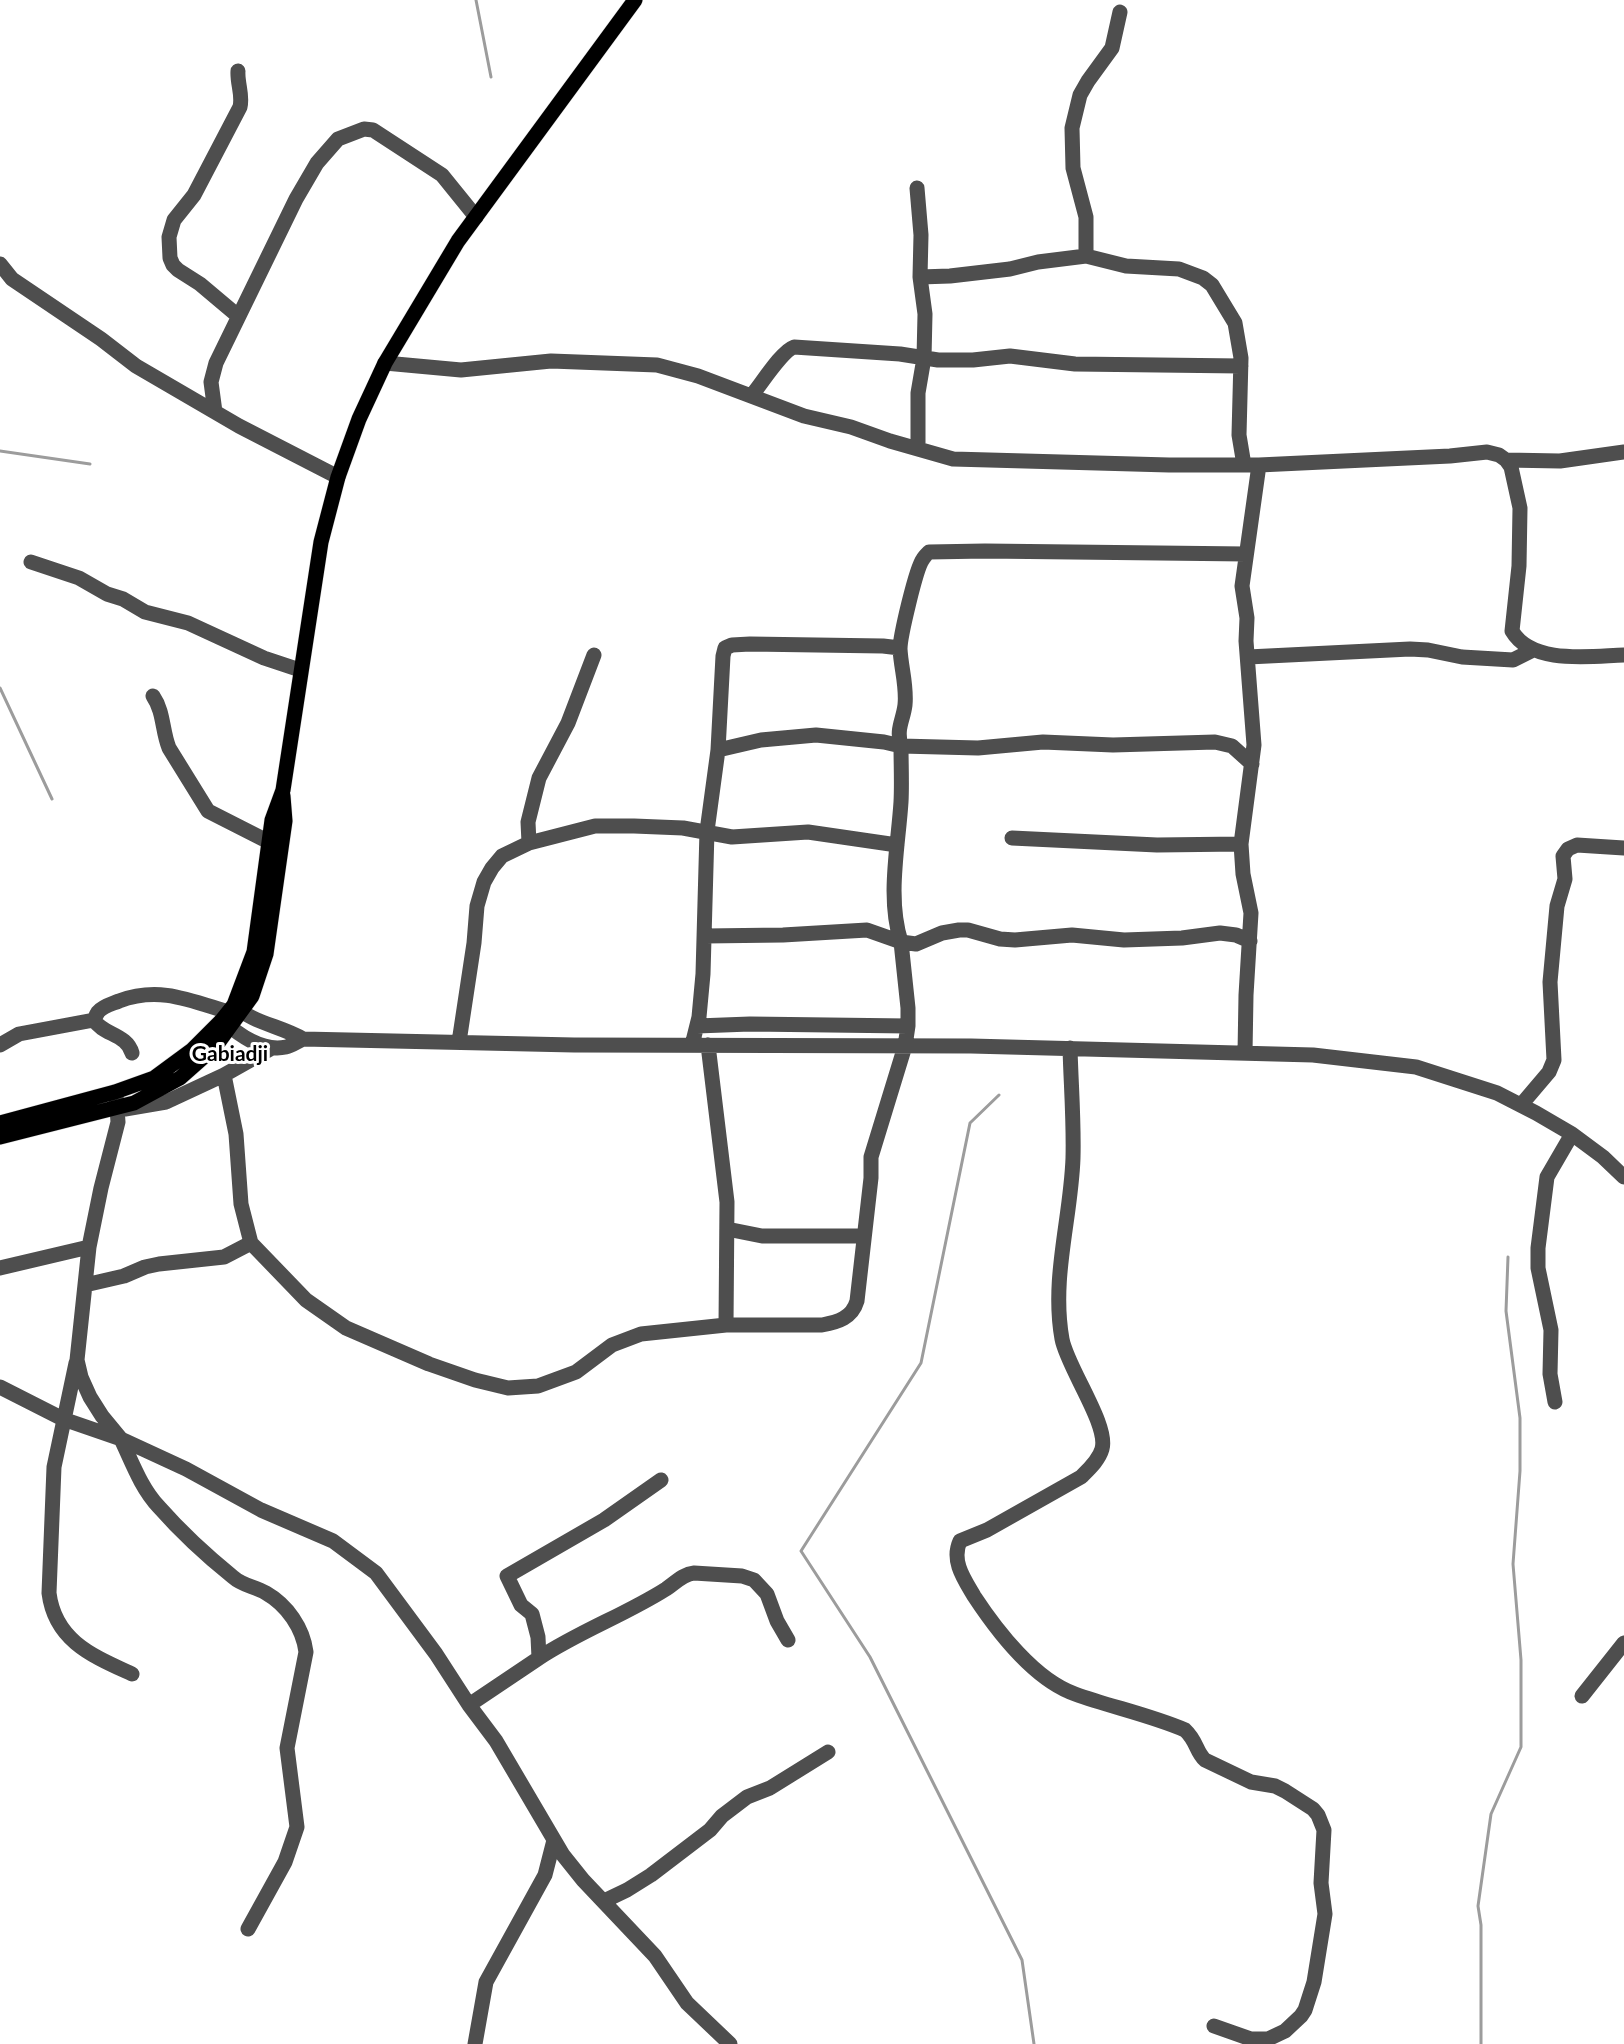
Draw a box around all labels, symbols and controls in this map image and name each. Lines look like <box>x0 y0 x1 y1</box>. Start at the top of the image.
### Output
district label: Gabiadji <box>192 1041 268 1067</box>

